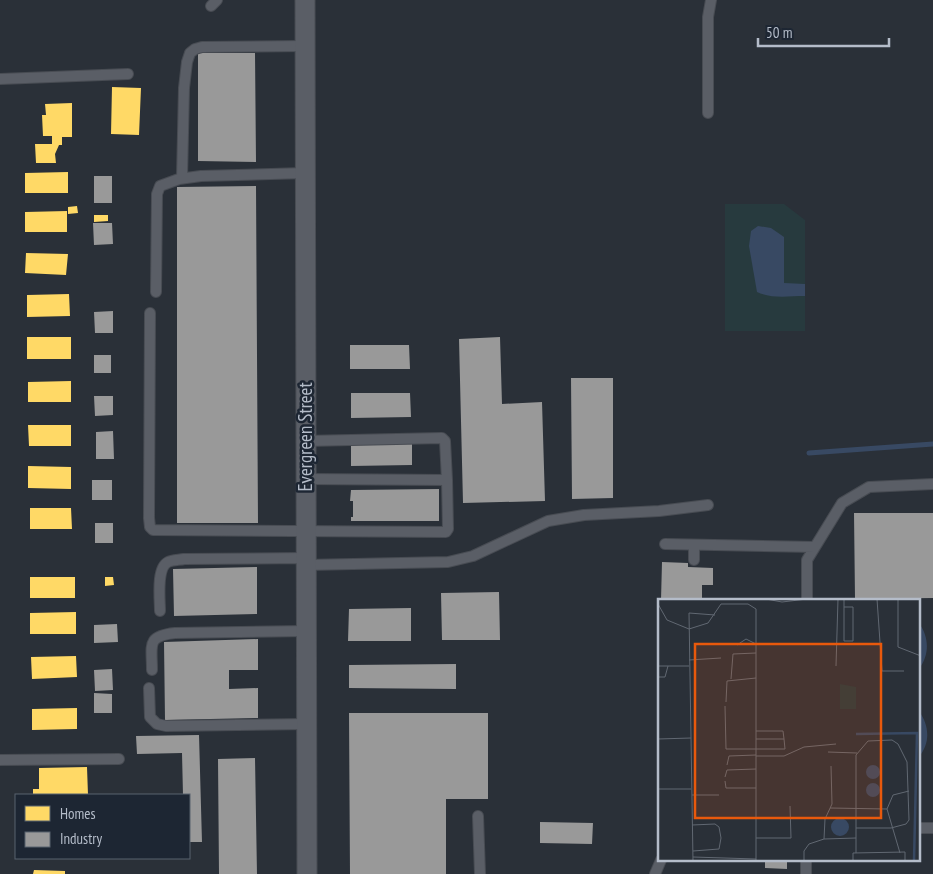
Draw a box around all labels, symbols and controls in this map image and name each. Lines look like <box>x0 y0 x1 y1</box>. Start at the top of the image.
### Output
scale bar <box>758 15 889 47</box>
text: 50 m <box>766 23 792 42</box>
street label: Evergreen Street <box>293 382 317 492</box>
inset map <box>658 599 920 862</box>
legend <box>15 794 190 859</box>
text: Homes <box>60 804 96 823</box>
text: Industry <box>60 829 102 848</box>

